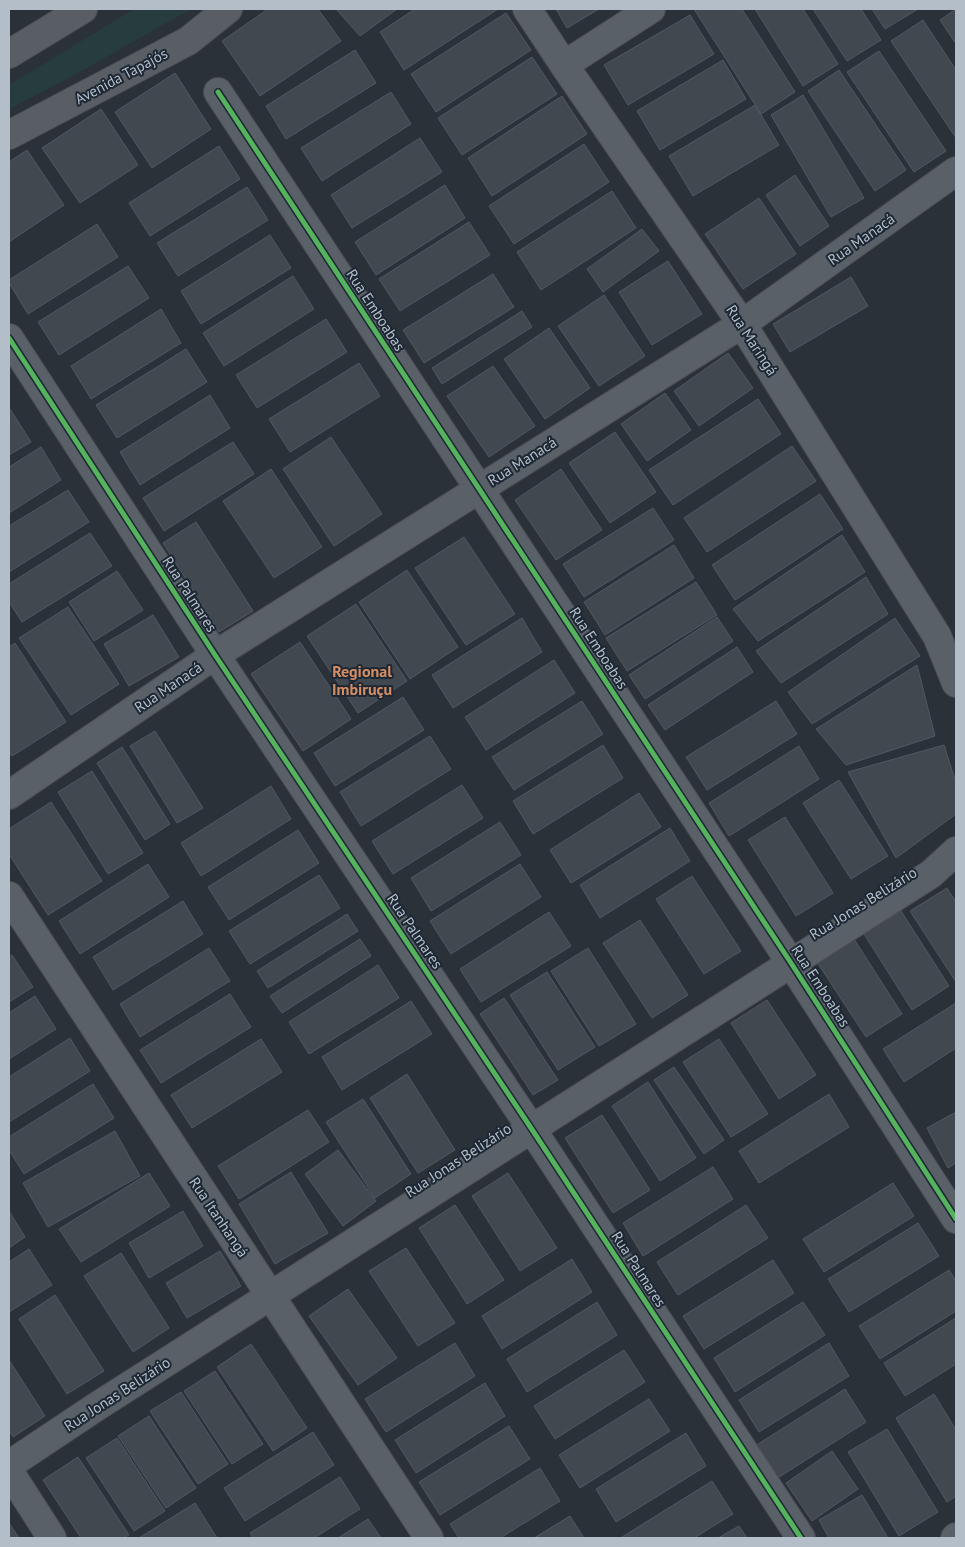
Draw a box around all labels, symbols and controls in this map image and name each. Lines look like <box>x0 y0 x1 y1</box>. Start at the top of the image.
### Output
street label: Avenida Tapajós <box>71 44 171 108</box>
street label: Rua Manacá <box>824 209 898 269</box>
street label: Rua Emboabas <box>342 265 410 355</box>
street label: Rua Maringá <box>722 301 782 379</box>
street label: Rua Manacá <box>484 432 560 490</box>
street label: Rua Palmares <box>158 552 222 636</box>
street label: Rua Emboabas <box>565 603 633 693</box>
street label: Rua Manacá <box>131 657 205 717</box>
district label: Regional Imbiruçu <box>332 661 392 699</box>
street label: Rua Jonas Belizário <box>806 862 920 944</box>
street label: Rua Palmares <box>383 890 447 972</box>
street label: Rua Emboabas <box>787 941 855 1031</box>
street label: Rua Jonas Belizário <box>401 1119 515 1201</box>
street label: Rua Itanhangá <box>185 1173 253 1261</box>
street label: Rua Palmares <box>607 1227 671 1311</box>
street label: Rua Jonas Belizário <box>60 1353 174 1435</box>

